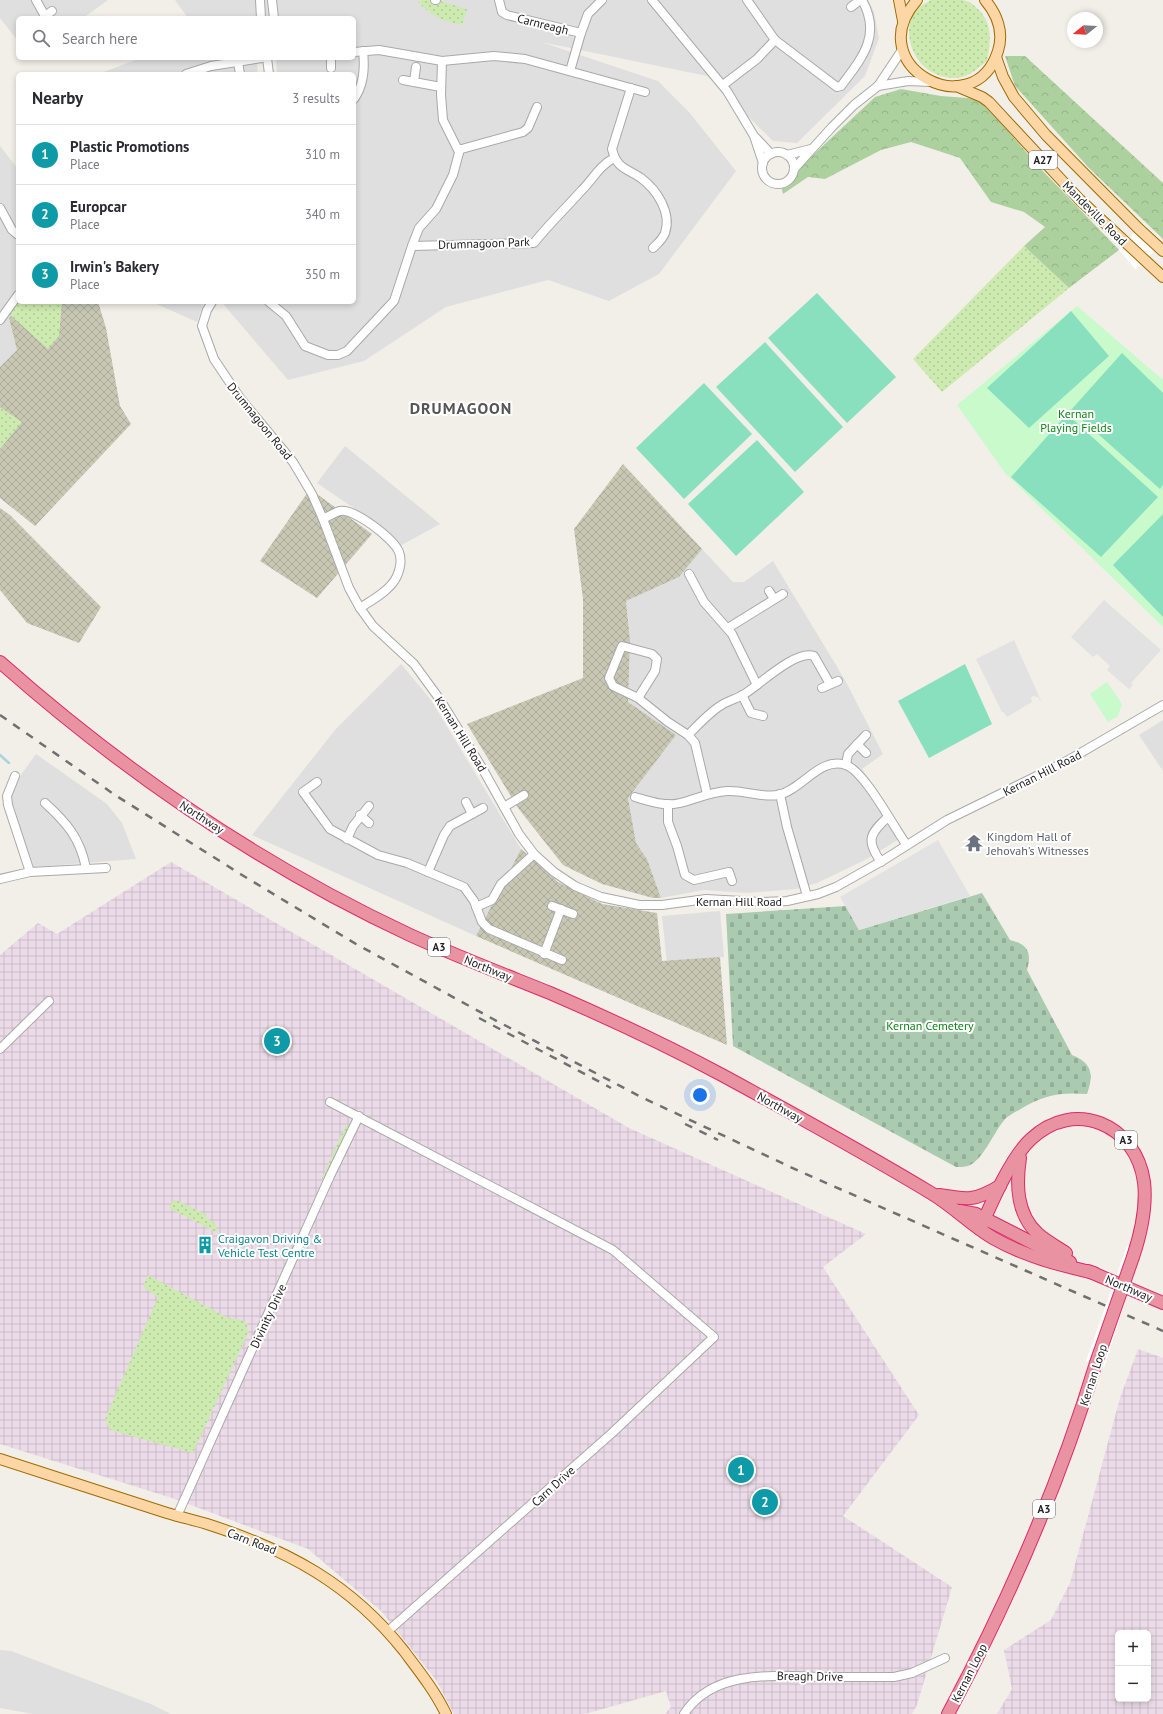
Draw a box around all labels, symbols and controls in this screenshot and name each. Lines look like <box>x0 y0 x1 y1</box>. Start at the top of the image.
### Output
street label: Carnreagh <box>516 10 570 38</box>
north arrow <box>1067 12 1103 48</box>
search box <box>16 16 356 60</box>
icon: search <box>30 27 52 49</box>
text: Search here <box>62 29 138 48</box>
text: Nearby <box>32 87 83 109</box>
text: 3 results <box>292 90 340 107</box>
text: Plastic Promotions <box>70 137 189 156</box>
text: 1 <box>41 146 49 163</box>
text: 310 m <box>305 146 340 163</box>
road number: A27 <box>1029 151 1057 169</box>
text: Place <box>70 156 100 173</box>
street label: Mandeville Road <box>1060 178 1130 248</box>
text: Europcar <box>70 197 127 216</box>
text: 2 <box>41 206 49 223</box>
text: 340 m <box>305 206 340 223</box>
text: Place <box>70 216 100 233</box>
street label: Drumnagoon Park <box>438 234 530 252</box>
text: Irwin's Bakery <box>70 257 159 276</box>
text: 3 <box>41 266 49 283</box>
text: 350 m <box>305 266 340 283</box>
text: Place <box>70 276 100 293</box>
street label: Drumnagoon Road <box>224 379 296 463</box>
district label: DRUMAGOON <box>410 398 512 418</box>
park label: Kernan Playing Fields <box>1040 406 1112 435</box>
street label: Kernan Hill Road <box>432 694 490 774</box>
street label: Kernan Hill Road <box>1000 747 1084 799</box>
street label: Northway <box>177 797 227 837</box>
place label: Kingdom Hall of Jehovah's Witnesses <box>986 829 1089 858</box>
temple icon: Kingdom Hall of Jehovah's Witnesses <box>964 833 984 853</box>
street label: Kernan Hill Road <box>696 894 782 909</box>
road number: A3 <box>428 938 450 956</box>
street label: Northway <box>462 952 514 984</box>
park label: Kernan Cemetery <box>886 1018 974 1033</box>
pin: 3 <box>264 1026 290 1056</box>
your location <box>690 1085 710 1105</box>
street label: Northway <box>755 1088 806 1126</box>
road number: A3 <box>1115 1131 1137 1149</box>
place label: Craigavon Driving & Vehicle Test Centre <box>217 1231 322 1260</box>
building icon: Craigavon Driving & Vehicle Test Centre <box>195 1235 215 1255</box>
street label: Northway <box>1103 1271 1155 1305</box>
street label: Divinity Drive <box>247 1281 289 1351</box>
street label: Kernan Loop <box>1076 1342 1110 1408</box>
pin: 1 <box>728 1455 754 1485</box>
street label: Carn Drive <box>528 1463 578 1509</box>
pin: 2 <box>752 1487 778 1517</box>
road number: A3 <box>1033 1500 1055 1518</box>
street label: Carn Road <box>225 1525 279 1557</box>
map controls <box>1115 1630 1151 1702</box>
button: + <box>1115 1630 1151 1666</box>
street label: Kernan Loop <box>948 1641 990 1705</box>
button: − <box>1115 1666 1151 1702</box>
street label: Breagh Drive <box>777 1668 843 1684</box>

